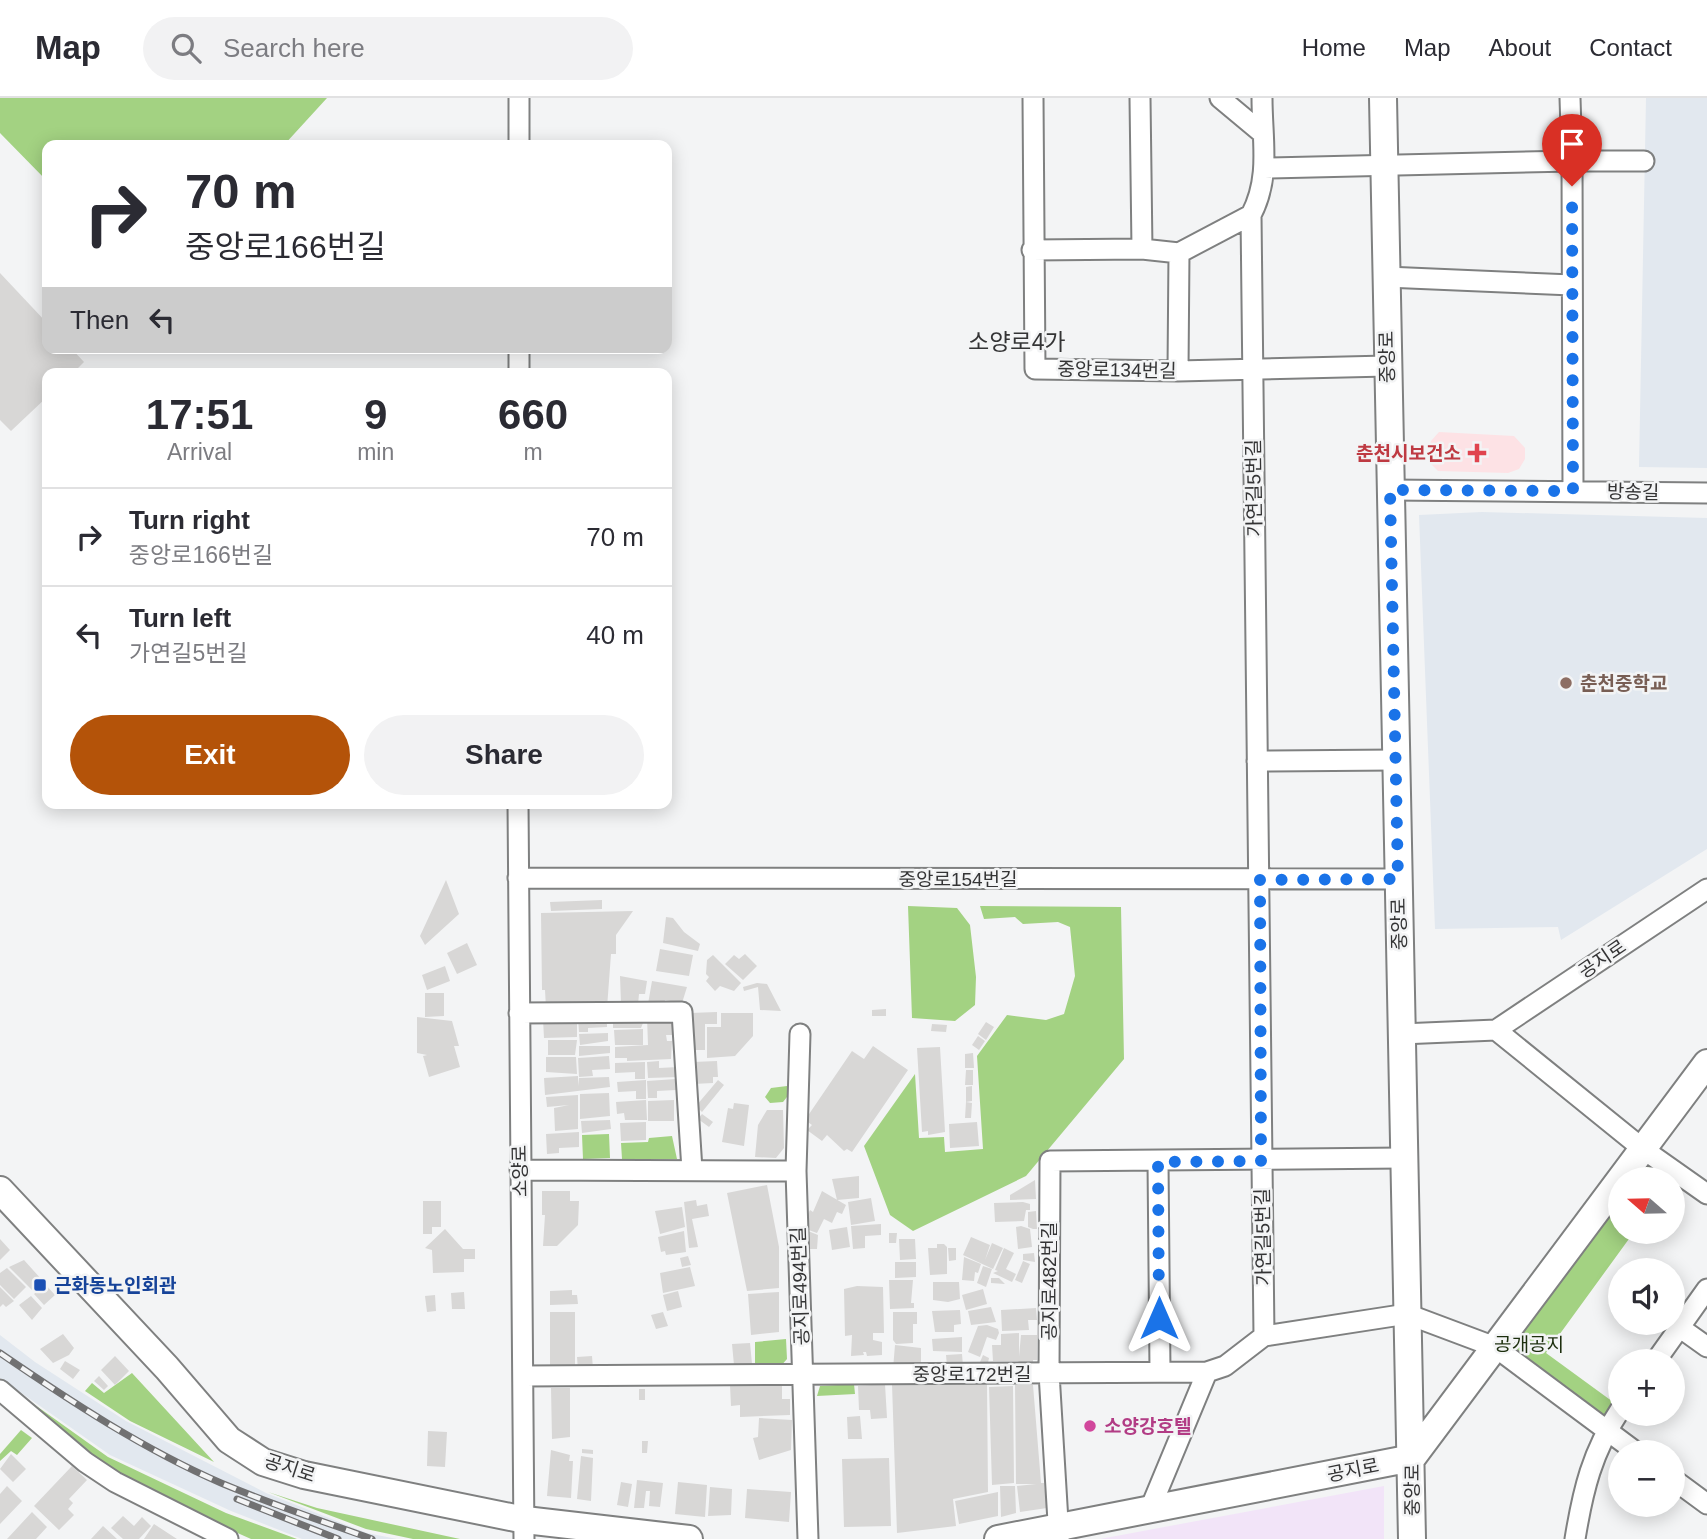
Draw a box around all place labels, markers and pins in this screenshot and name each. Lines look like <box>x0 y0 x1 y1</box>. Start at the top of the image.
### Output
pin <box>1542 114 1602 186</box>
place label: 춘천시보건소 <box>1356 443 1461 464</box>
marker: 춘천시보건소 <box>1467 443 1487 463</box>
place label: 춘천중학교 <box>1580 673 1667 694</box>
marker: 춘천중학교 <box>1558 675 1574 691</box>
place label: 근화동노인회관 <box>54 1275 177 1296</box>
marker: 근화동노인회관 <box>32 1277 48 1293</box>
place label: 소양강호텔 <box>1104 1416 1191 1437</box>
marker: 소양강호텔 <box>1082 1418 1098 1434</box>

